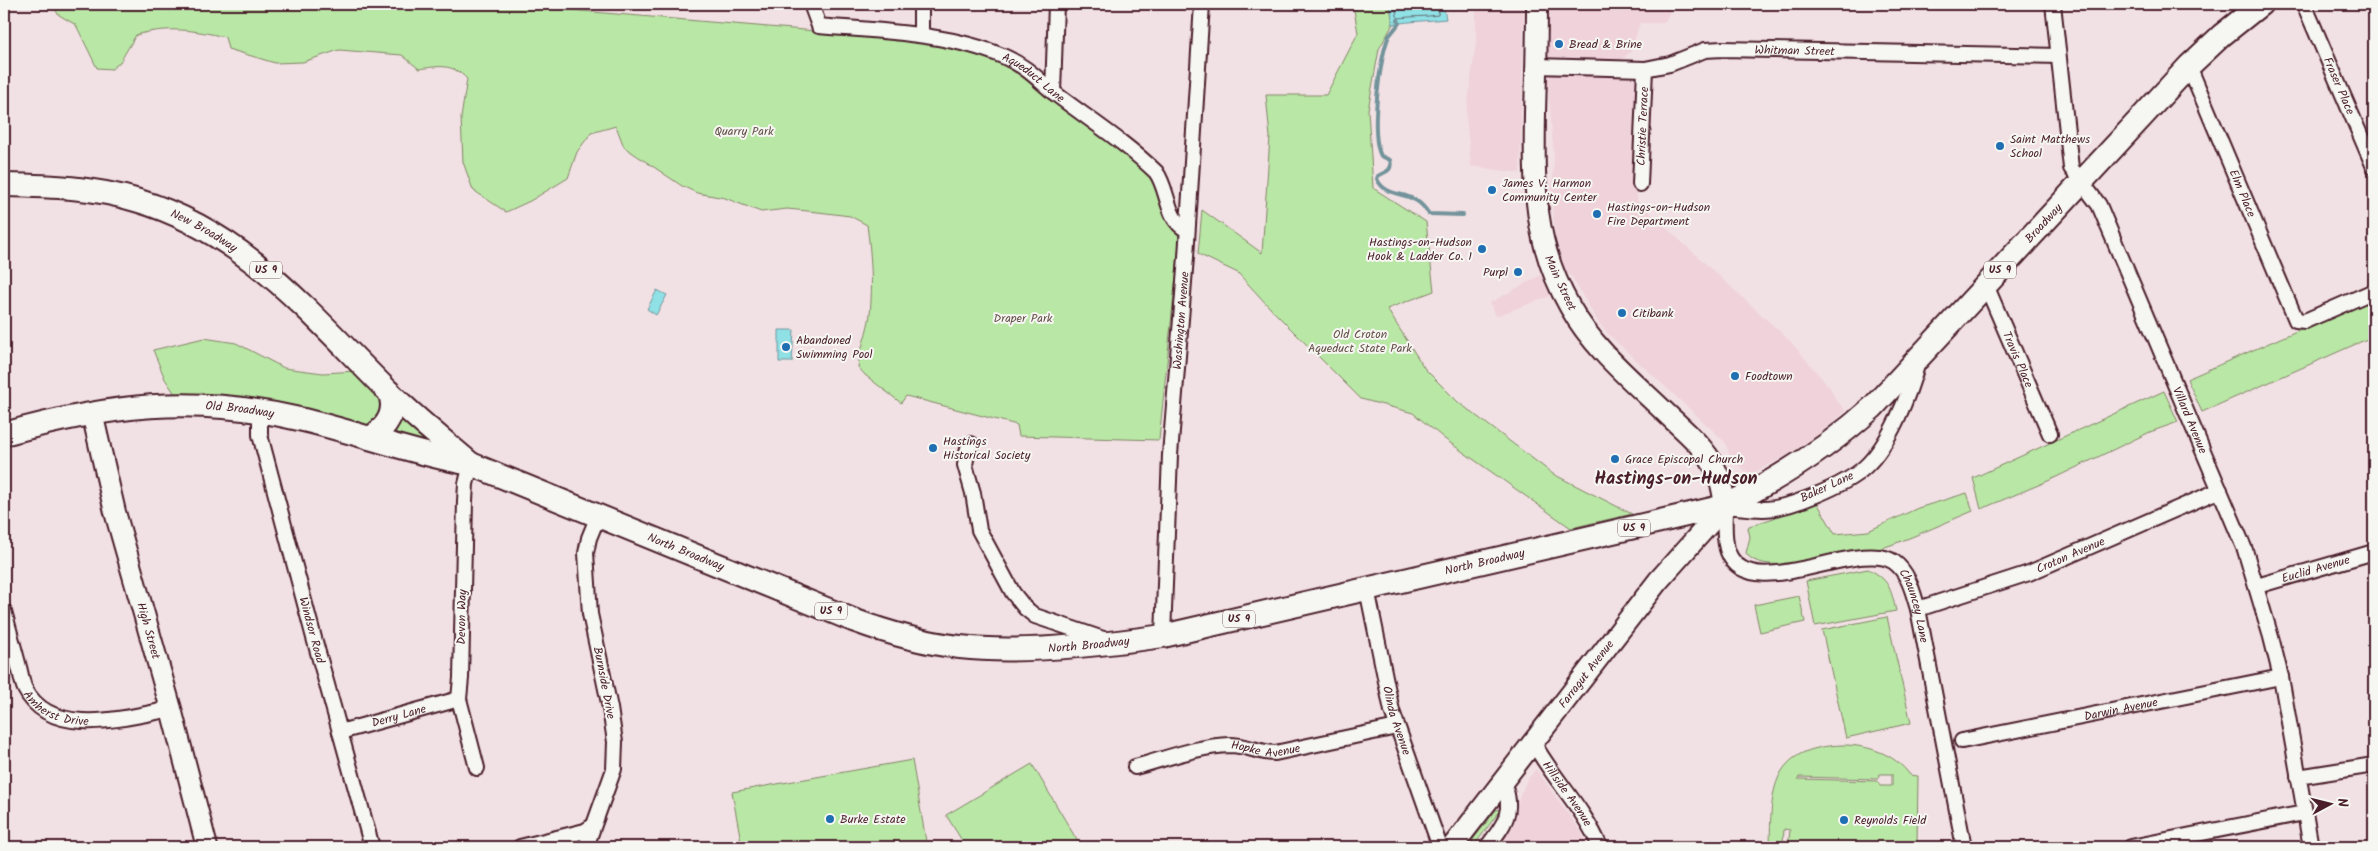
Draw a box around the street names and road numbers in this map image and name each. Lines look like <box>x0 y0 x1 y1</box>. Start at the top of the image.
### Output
street label: Whitman Street <box>1754 40 1835 61</box>
street label: Aqueduct Lane <box>999 47 1069 108</box>
street label: Fraser Place <box>2318 54 2360 118</box>
street label: Christie Terrace <box>1631 85 1654 166</box>
street label: Elm Place <box>2224 166 2261 221</box>
street label: Broadway <box>2020 199 2067 247</box>
street label: New Broadway <box>167 204 242 257</box>
street label: Main Street <box>1539 252 1581 314</box>
road number: US 9 <box>250 262 282 278</box>
road number: US 9 <box>1984 262 2016 278</box>
street label: Washington Avenue <box>1167 270 1194 370</box>
street label: Travis Place <box>1997 328 2039 391</box>
street label: Villard Avenue <box>2167 384 2213 457</box>
street label: Old Broadway <box>205 396 276 423</box>
street label: Baker Lane <box>1797 466 1857 508</box>
road number: US 9 <box>1618 520 1650 536</box>
street label: North Broadway <box>645 528 728 576</box>
street label: Croton Avenue <box>2033 531 2109 578</box>
street label: North Broadway <box>1443 543 1527 580</box>
street label: Euclid Avenue <box>2279 550 2352 588</box>
street label: Chauncey Lane <box>1894 564 1934 645</box>
street label: Devon Way <box>452 589 472 645</box>
street label: Windsor Road <box>294 595 330 667</box>
street label: High Street <box>132 600 166 662</box>
road number: US 9 <box>815 602 847 620</box>
road number: US 9 <box>1223 610 1255 628</box>
street label: North Broadway <box>1047 631 1131 658</box>
street label: Farragut Avenue <box>1554 635 1619 712</box>
street label: Burnside Drive <box>588 645 620 721</box>
street label: Olinda Avenue <box>1378 684 1417 758</box>
street label: Amherst Drive <box>18 687 89 731</box>
street label: Darwin Avenue <box>2082 692 2160 726</box>
street label: Derry Lane <box>369 699 429 732</box>
street label: Hopke Avenue <box>1230 735 1303 763</box>
street label: Hillside Avenue <box>1538 757 1597 830</box>

